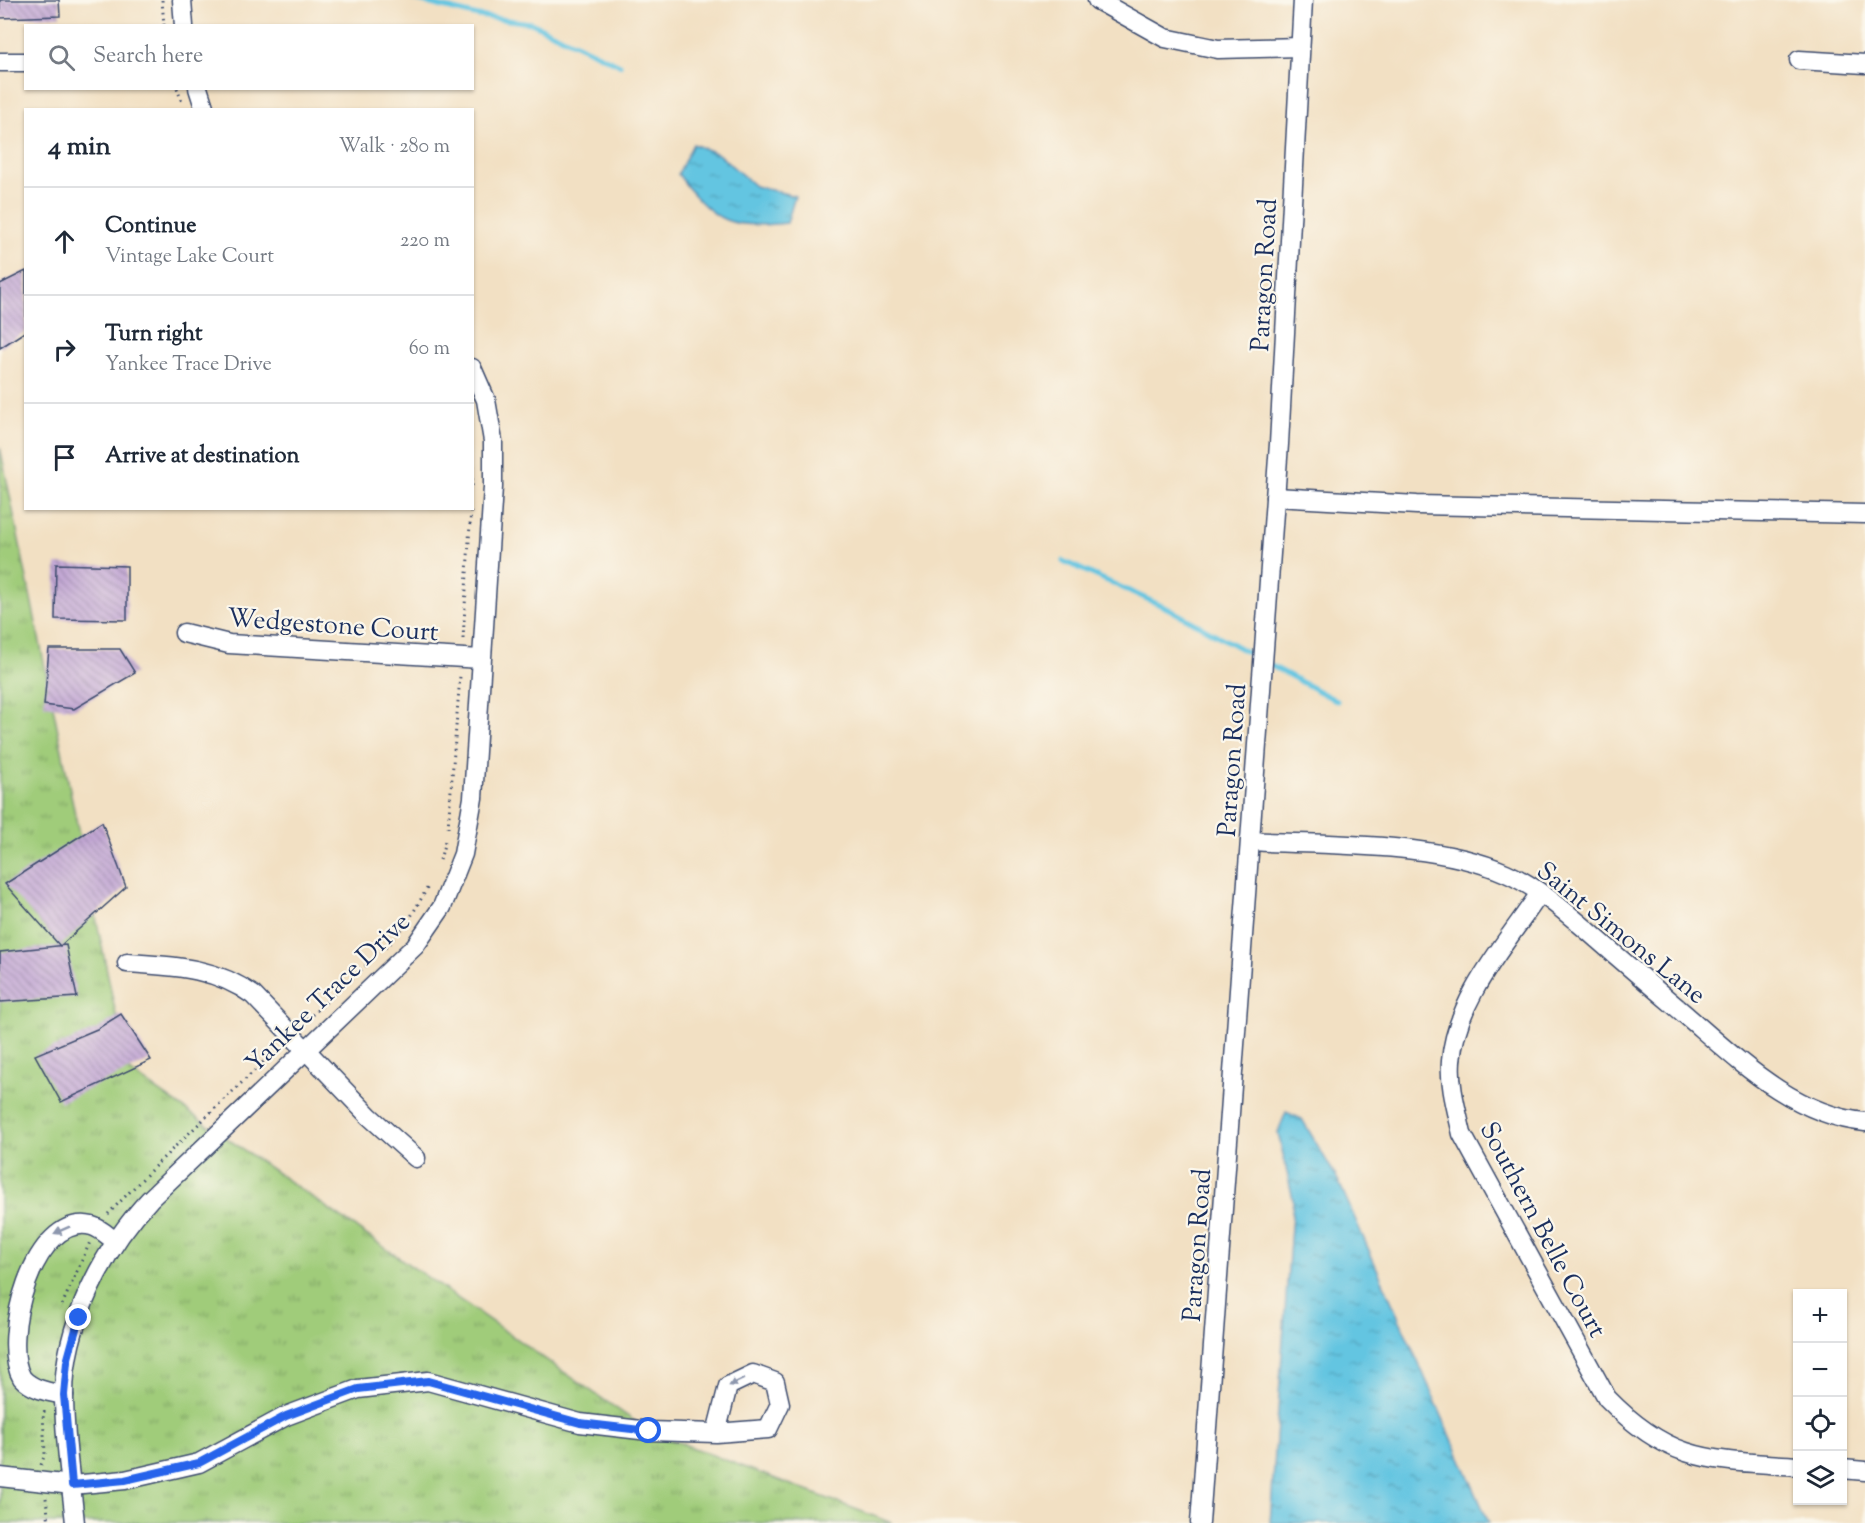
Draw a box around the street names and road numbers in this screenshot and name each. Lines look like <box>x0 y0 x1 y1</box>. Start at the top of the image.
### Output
street label: Paragon Road <box>1243 197 1288 353</box>
street label: Wedgestone Court <box>226 601 440 652</box>
street label: Paragon Road <box>1210 682 1257 838</box>
street label: Saint Simons Lane <box>1528 854 1713 1014</box>
street label: Yankee Trace Drive <box>238 905 420 1082</box>
street label: Southern Belle Court <box>1469 1116 1614 1345</box>
street label: Paragon Road <box>1175 1167 1222 1323</box>

